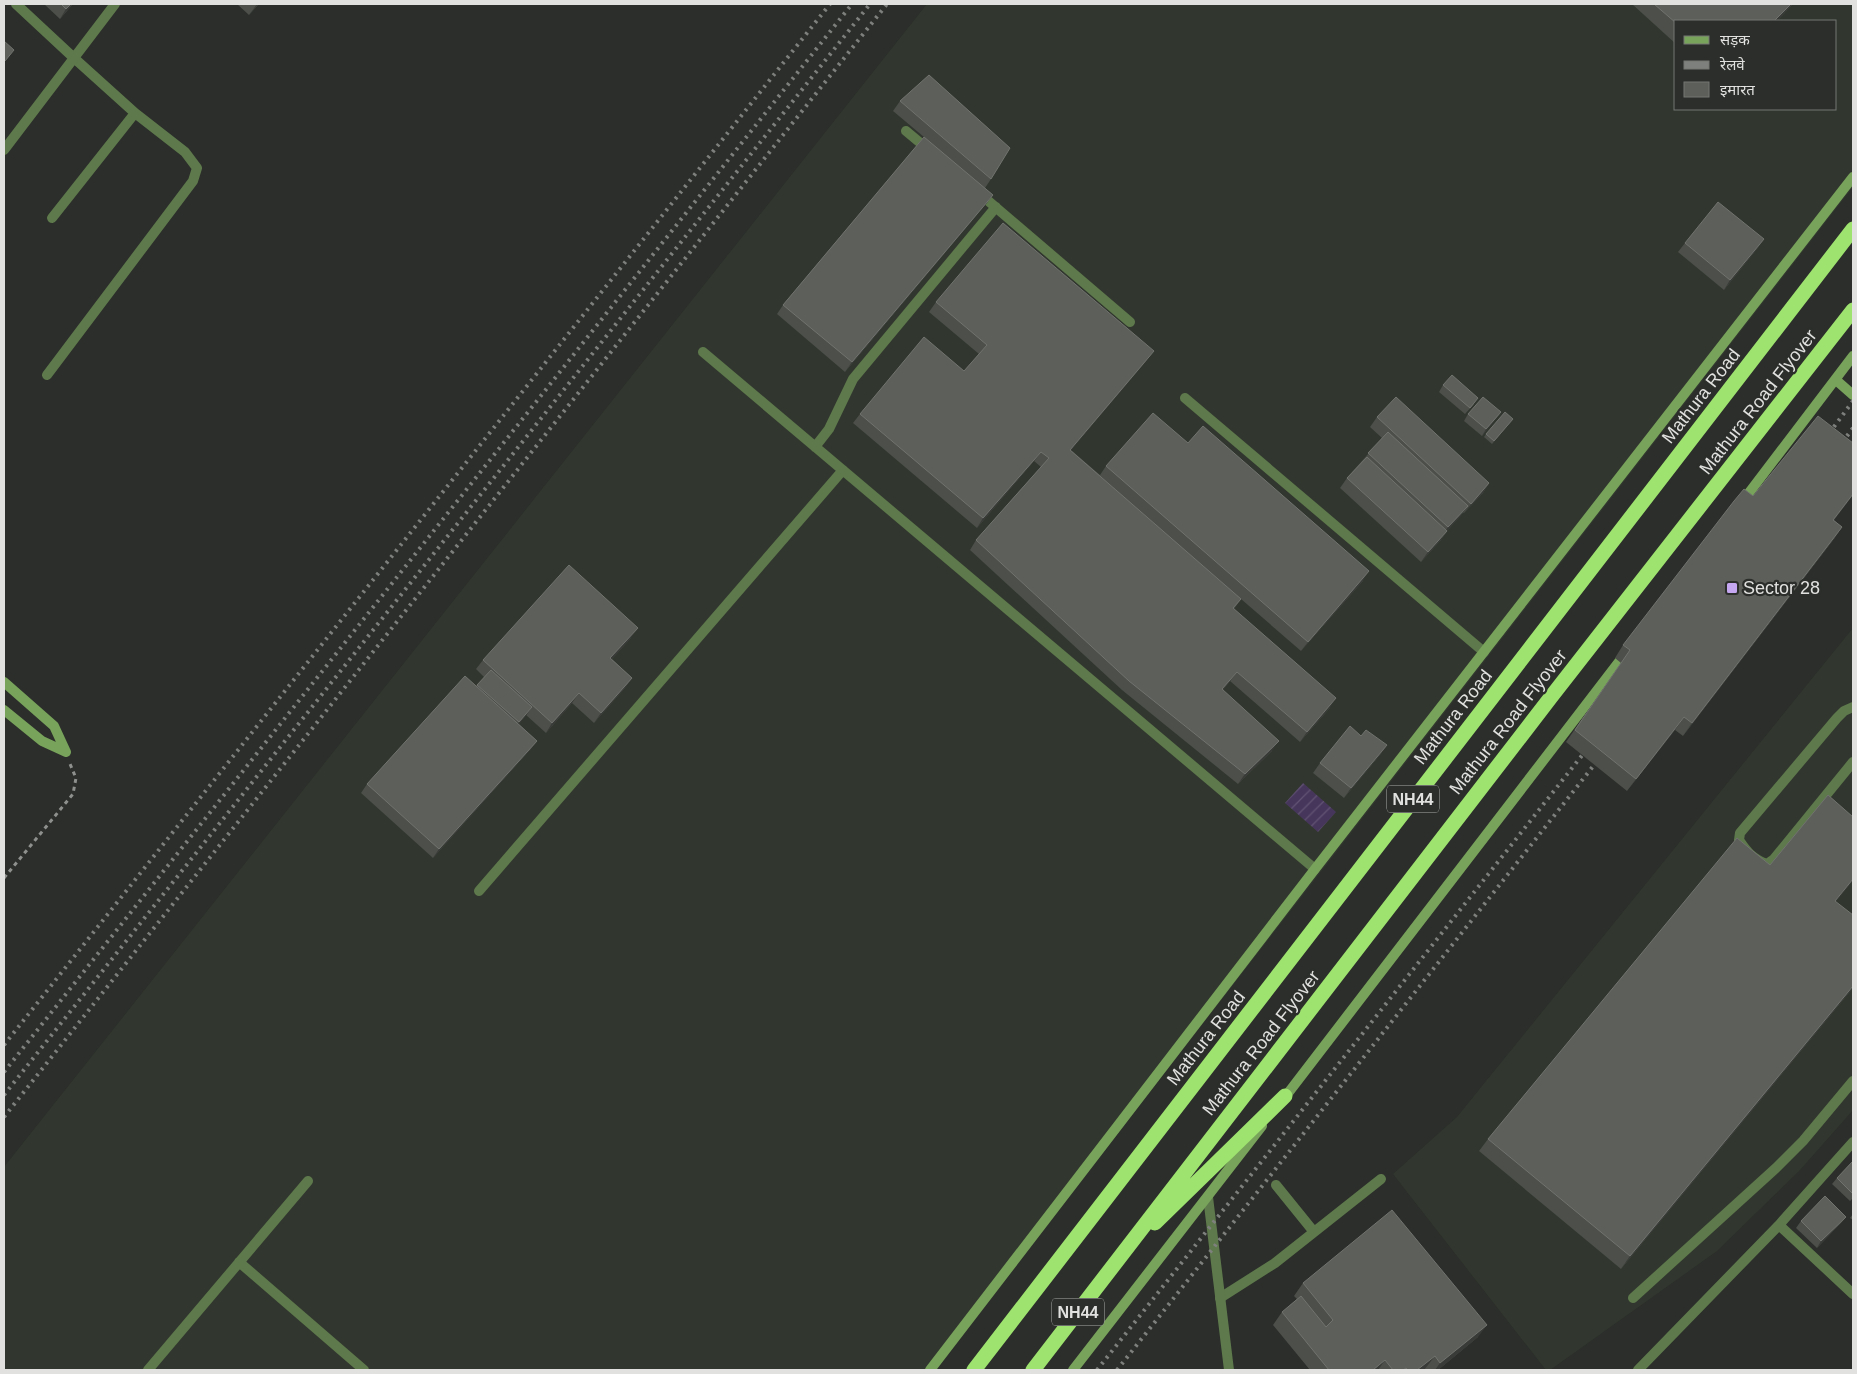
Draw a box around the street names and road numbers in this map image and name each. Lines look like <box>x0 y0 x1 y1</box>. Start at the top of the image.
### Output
street label: Mathura Road Flyover <box>1695 326 1821 478</box>
street label: Mathura Road <box>1658 345 1744 447</box>
street label: Mathura Road Flyover <box>1445 646 1571 798</box>
street label: Mathura Road <box>1410 666 1496 768</box>
road number: NH44 <box>1387 786 1439 812</box>
street label: Mathura Road Flyover <box>1198 967 1324 1119</box>
street label: Mathura Road <box>1163 987 1249 1089</box>
road number: NH44 <box>1052 1298 1104 1325</box>

